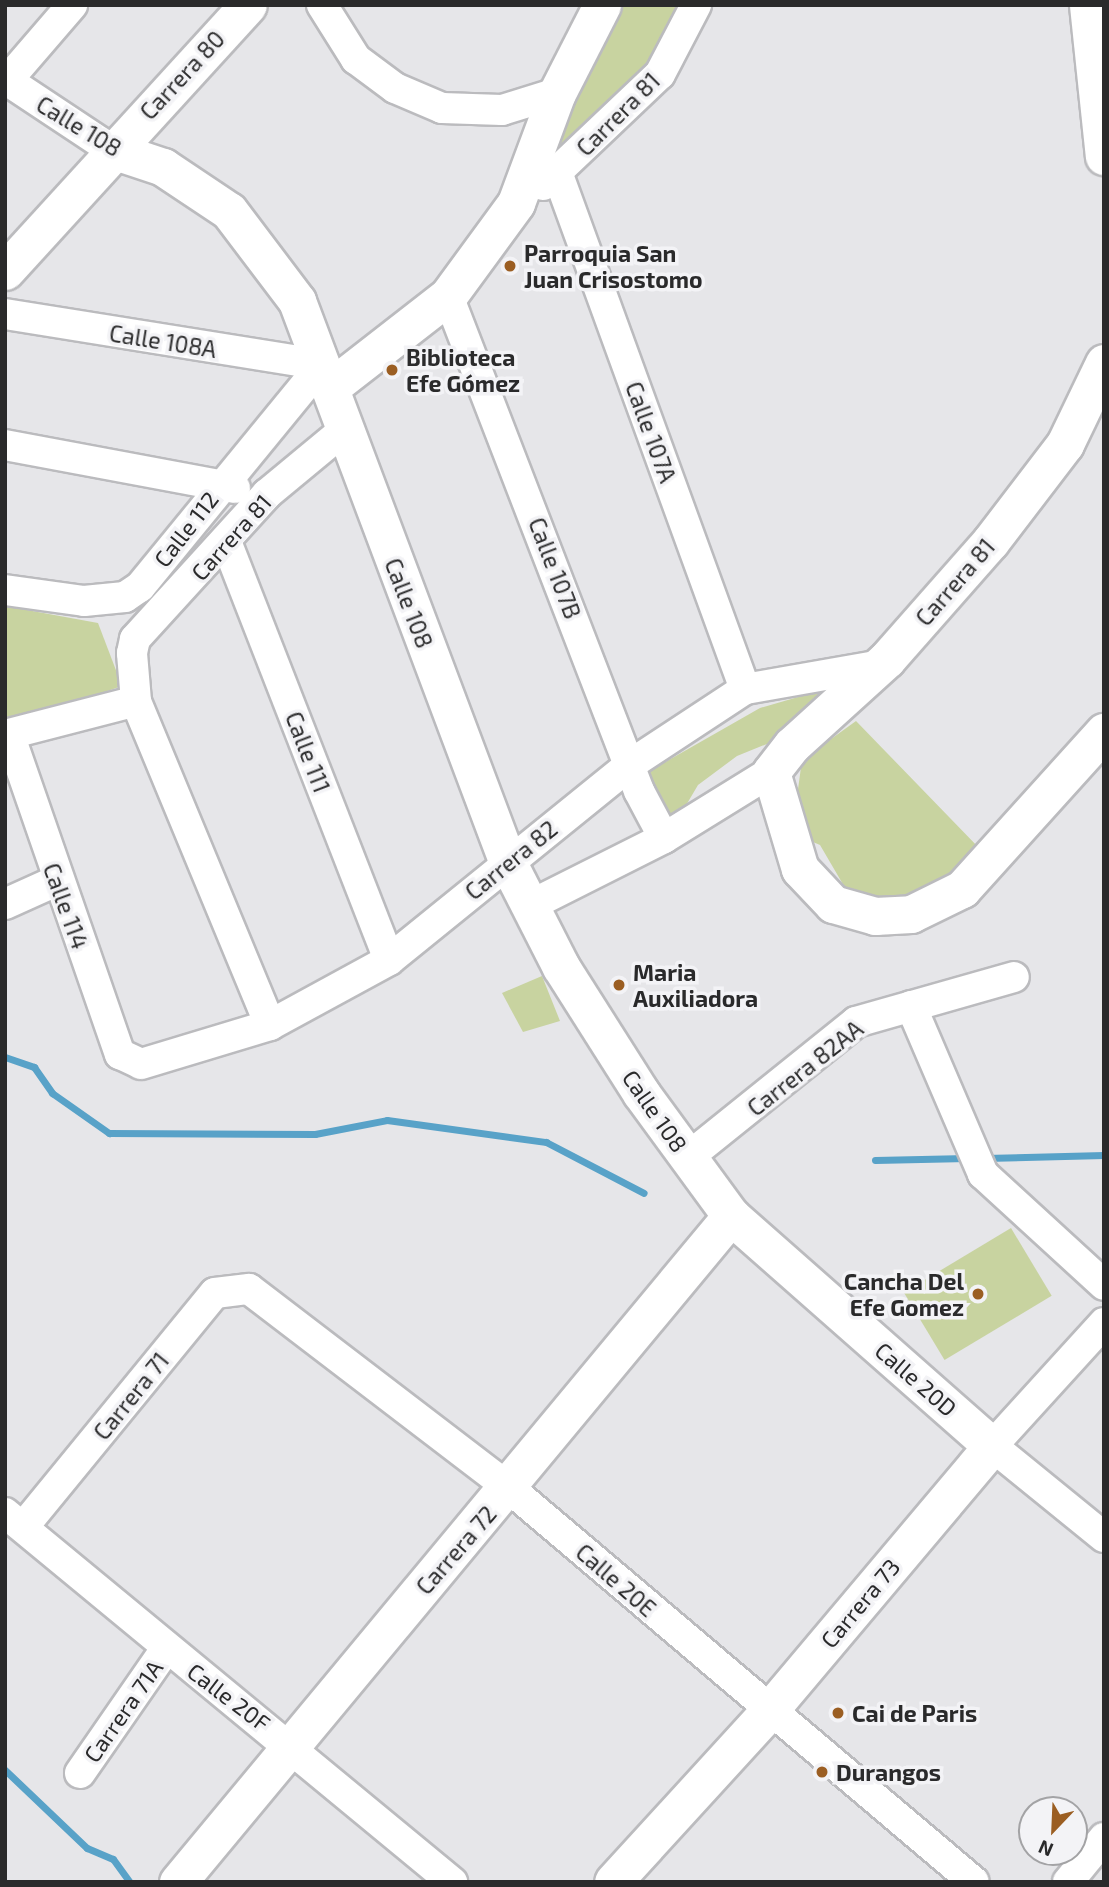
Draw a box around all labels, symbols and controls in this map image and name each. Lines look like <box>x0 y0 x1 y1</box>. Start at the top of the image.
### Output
street label: Carrera 80 <box>134 25 230 125</box>
street label: Carrera 81 <box>571 67 665 161</box>
street label: Calle 108 <box>32 90 126 162</box>
place label: Parroquia San Juan Crisostomo <box>524 239 703 293</box>
marker: Parroquia San Juan Crisostomo <box>502 258 518 274</box>
street label: Calle 108A <box>107 319 219 363</box>
place label: Biblioteca Efe Gómez <box>406 343 520 397</box>
marker: Biblioteca Efe Gómez <box>384 362 400 378</box>
street label: Calle 107A <box>620 378 682 486</box>
street label: Calle 112 <box>148 486 224 572</box>
street label: Carrera 81 <box>185 488 277 586</box>
street label: Calle 107B <box>523 514 587 622</box>
street label: Carrera 81 <box>910 533 1000 631</box>
street label: Calle 108 <box>379 554 439 652</box>
street label: Calle 111 <box>280 708 336 796</box>
street label: Carrera 82 <box>460 815 562 905</box>
street label: Calle 114 <box>38 859 94 953</box>
place label: Maria Auxiliadora <box>633 958 758 1012</box>
marker: Maria Auxiliadora <box>611 977 627 993</box>
street label: Carrera 82AA <box>742 1014 868 1122</box>
street label: Calle 108 <box>617 1065 693 1157</box>
place label: Cancha Del Efe Gomez <box>844 1267 964 1321</box>
marker: Cancha Del Efe Gomez <box>970 1286 986 1302</box>
street label: Calle 20D <box>870 1336 962 1422</box>
street label: Carrera 71 <box>88 1347 174 1445</box>
street label: Carrera 72 <box>410 1500 502 1600</box>
street label: Calle 20E <box>571 1538 661 1622</box>
street label: Carrera 73 <box>815 1553 905 1653</box>
street label: Carrera 71A <box>78 1655 168 1767</box>
street label: Calle 20F <box>182 1657 276 1737</box>
place label: Cai de Paris <box>852 1699 977 1727</box>
marker: Cai de Paris <box>830 1705 846 1721</box>
place label: Durangos <box>836 1758 941 1786</box>
marker: Durangos <box>814 1764 830 1780</box>
north arrow <box>1018 1796 1088 1866</box>
text: N <box>1035 1836 1056 1862</box>

